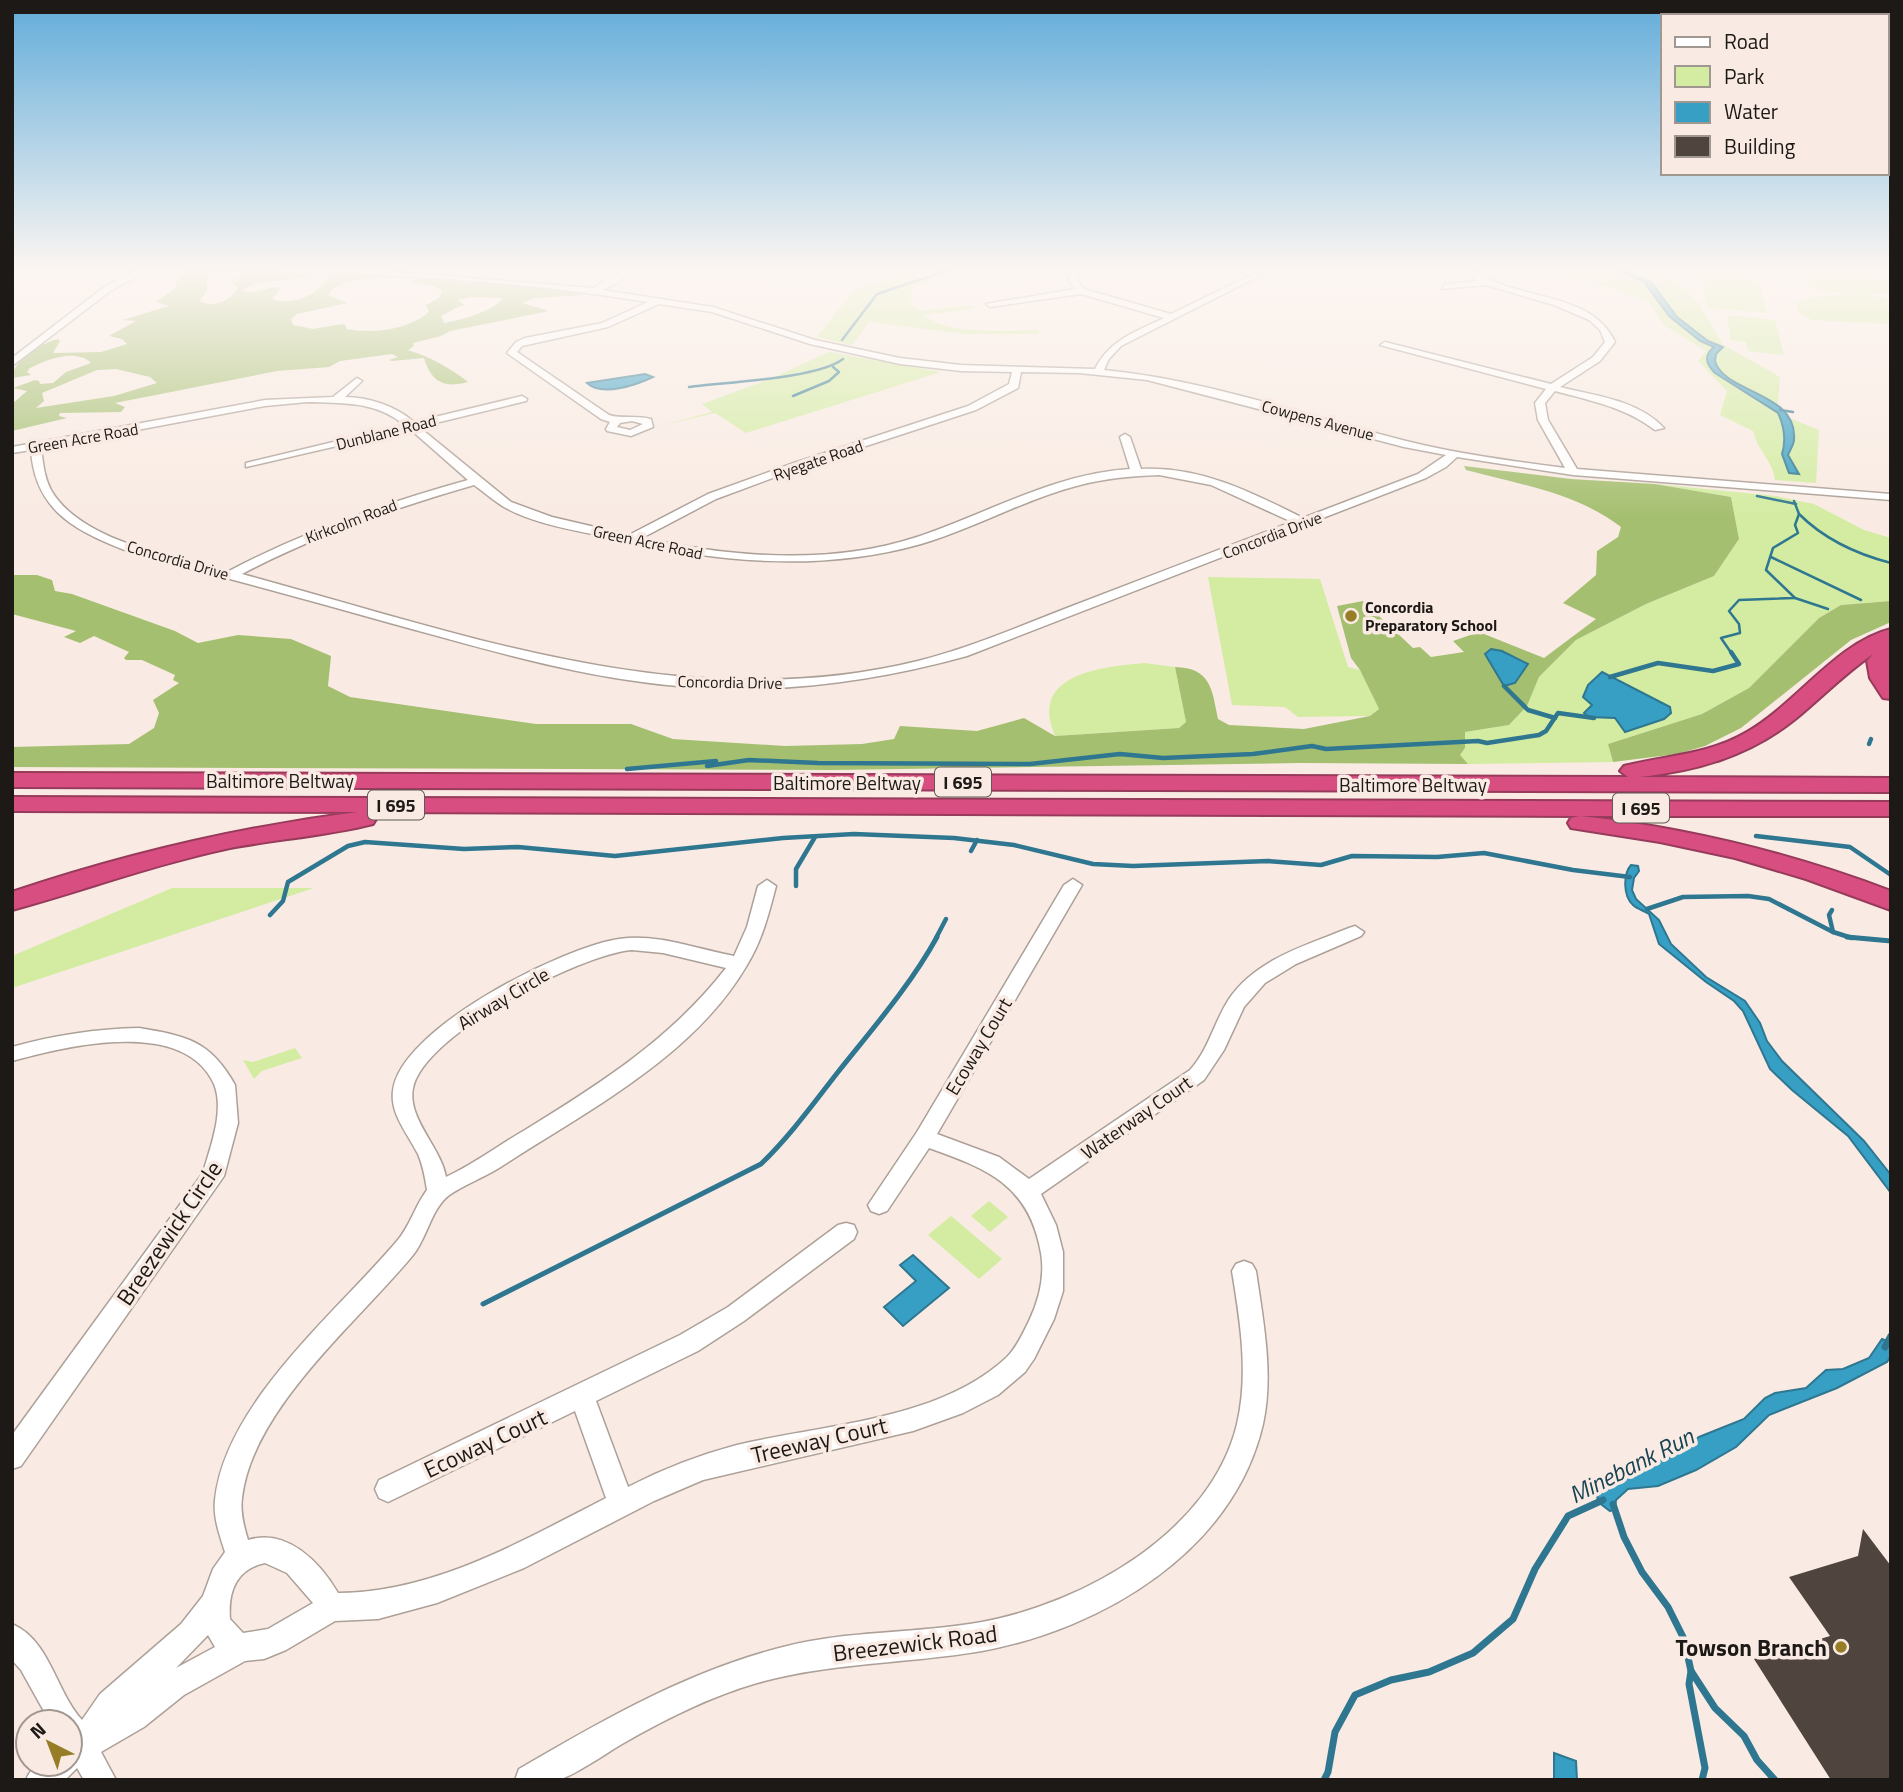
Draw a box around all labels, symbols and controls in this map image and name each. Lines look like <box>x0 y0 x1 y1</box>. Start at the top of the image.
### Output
legend <box>1661 14 1889 175</box>
text: Road <box>1724 25 1769 57</box>
text: Park <box>1724 60 1764 92</box>
text: Water <box>1724 95 1778 127</box>
text: Building <box>1724 130 1796 162</box>
street label: Cowpens Avenue <box>1259 393 1377 447</box>
street label: Dunblane Road <box>333 408 439 456</box>
street label: Green Acre Road <box>26 416 140 460</box>
street label: Ryegate Road <box>770 433 866 487</box>
street label: Kirkcolm Road <box>302 493 400 549</box>
street label: Concordia Drive <box>1219 505 1325 565</box>
street label: Green Acre Road <box>591 519 705 565</box>
street label: Concordia Drive <box>124 534 232 586</box>
place label: Concordia Preparatory School <box>1365 595 1497 637</box>
marker: Concordia Preparatory School <box>1343 608 1359 624</box>
street label: Concordia Drive <box>677 669 783 695</box>
street label: Baltimore Beltway <box>206 766 354 795</box>
street label: Baltimore Beltway <box>773 768 921 797</box>
road number: I 695 <box>935 768 991 796</box>
street label: Baltimore Beltway <box>1339 770 1487 799</box>
road number: I 695 <box>368 790 424 820</box>
road number: I 695 <box>1613 794 1669 822</box>
street label: Airway Circle <box>452 959 554 1037</box>
street label: Ecoway Court <box>937 991 1019 1100</box>
street label: Waterway Court <box>1075 1068 1198 1166</box>
street label: Breezewick Circle <box>108 1154 230 1312</box>
street label: Ecoway Court <box>418 1399 552 1487</box>
street label: Treeway Court <box>748 1407 890 1473</box>
water label: Minebank Run <box>1562 1418 1701 1512</box>
street label: Breezewick Road <box>831 1616 999 1670</box>
place label: Towson Branch <box>1676 1630 1827 1665</box>
marker: Towson Branch <box>1833 1639 1849 1655</box>
north arrow <box>14 1708 84 1778</box>
text: N <box>23 1715 52 1745</box>

